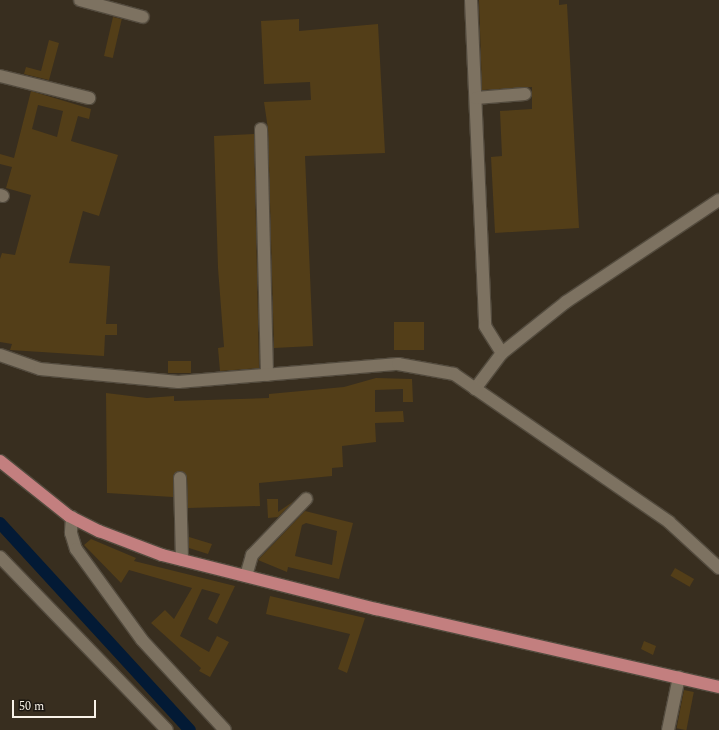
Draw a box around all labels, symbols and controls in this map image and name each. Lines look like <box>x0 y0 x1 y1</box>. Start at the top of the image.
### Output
scale bar <box>14 692 98 718</box>
text: 50 m <box>19 697 44 716</box>

